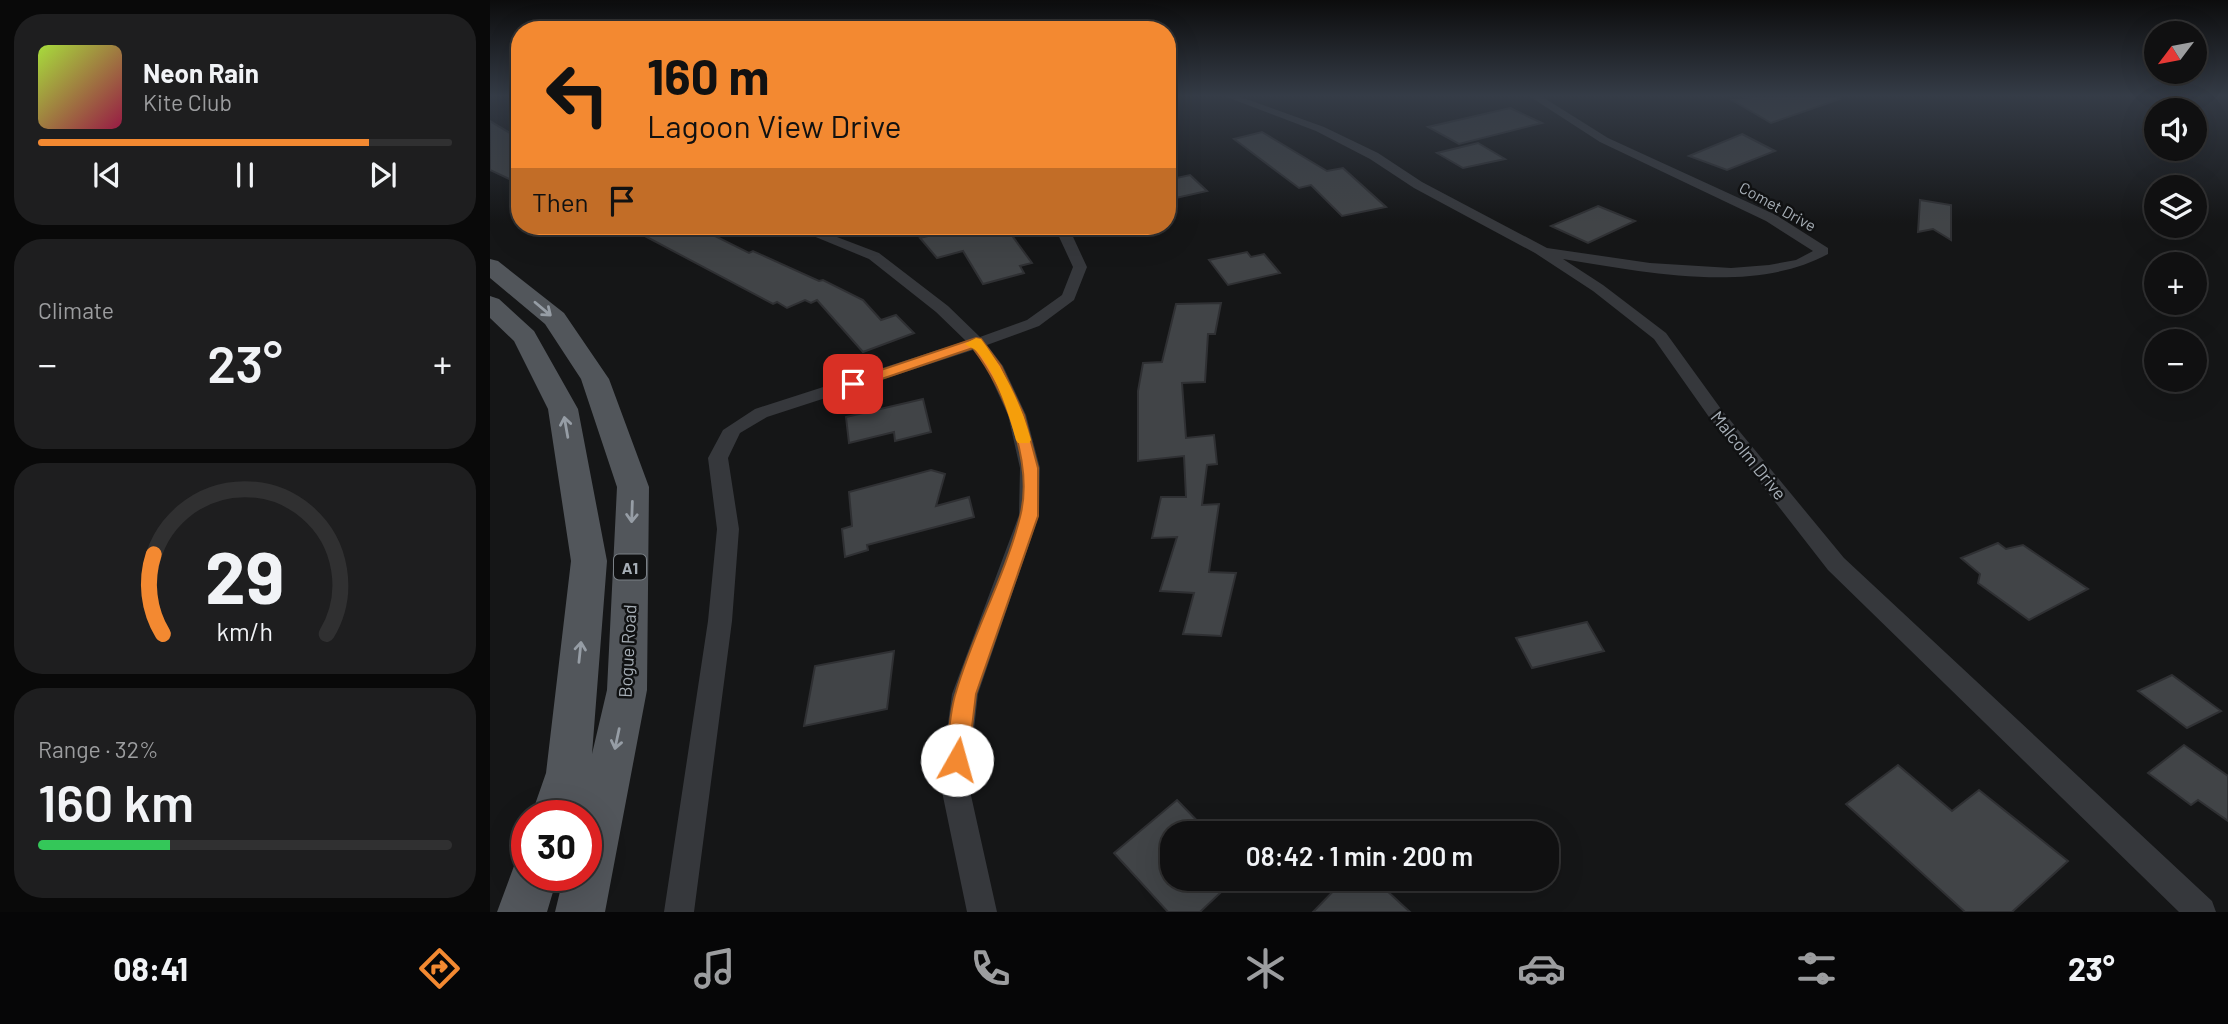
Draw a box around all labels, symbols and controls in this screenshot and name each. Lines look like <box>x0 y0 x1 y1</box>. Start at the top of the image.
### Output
north arrow <box>2144 21 2207 84</box>
map controls <box>2144 21 2207 392</box>
text: 160 m <box>647 46 769 105</box>
icon: left <box>532 49 623 140</box>
text: Neon Rain <box>143 57 259 88</box>
text: Kite Club <box>143 88 232 116</box>
button: sound <box>2144 98 2207 161</box>
text: Lagoon View Drive <box>647 106 902 144</box>
icon: previous <box>88 156 126 194</box>
icon: pause <box>226 156 264 194</box>
icon: next <box>364 156 402 194</box>
button: layers <box>2144 175 2207 238</box>
street label: Comet Drive <box>1736 177 1820 235</box>
icon: arrive <box>603 182 641 220</box>
text: Then <box>532 186 589 217</box>
button: + <box>2144 252 2207 315</box>
text: Climate <box>38 296 114 324</box>
one-way arrow <box>534 301 552 317</box>
button: − <box>2144 329 2207 392</box>
text: 23° <box>207 331 283 393</box>
text: − <box>38 340 57 386</box>
text: + <box>433 340 452 386</box>
pin <box>823 354 883 414</box>
icon: arrive <box>834 365 872 403</box>
street label: Malcolm Drive <box>1706 406 1792 504</box>
one-way arrow <box>559 416 572 439</box>
one-way arrow <box>625 501 639 524</box>
text: 29 <box>205 532 285 620</box>
road number: A1 <box>614 554 646 580</box>
street label: Bogue Road <box>614 604 640 698</box>
text: km/h <box>217 616 273 646</box>
one-way arrow <box>574 641 587 664</box>
position arrow <box>920 723 994 797</box>
one-way arrow <box>609 727 623 750</box>
text: Range · 32% <box>38 735 159 763</box>
text: 160 km <box>38 770 194 832</box>
speed limit sign: 30 <box>511 800 602 891</box>
text: 08:42 · 1 min · 200 m <box>1246 840 1473 871</box>
icon: directions <box>415 944 464 993</box>
icon: music <box>690 944 739 993</box>
icon: phone <box>966 944 1015 993</box>
icon: climate <box>1241 944 1290 993</box>
icon: car <box>1517 944 1566 993</box>
icon: filters <box>1792 944 1841 993</box>
text: 08:41 <box>113 949 188 987</box>
text: 23° <box>2068 949 2115 987</box>

